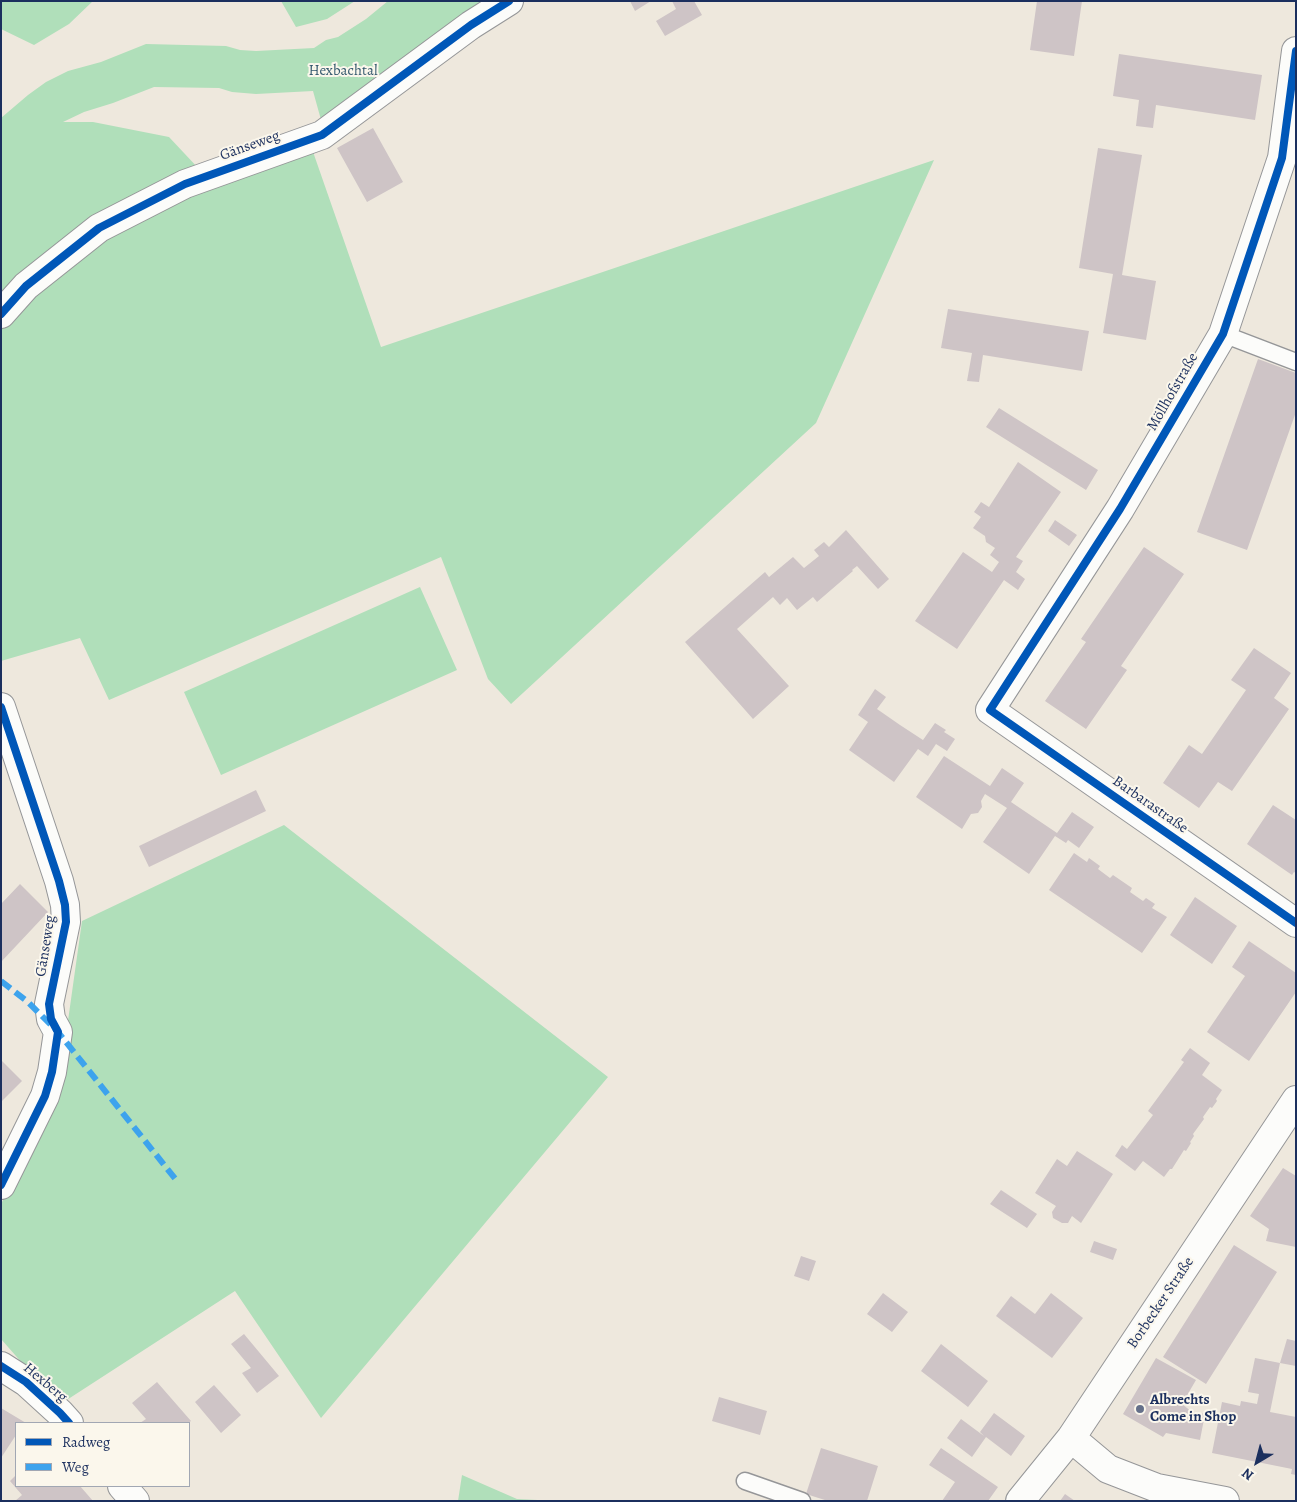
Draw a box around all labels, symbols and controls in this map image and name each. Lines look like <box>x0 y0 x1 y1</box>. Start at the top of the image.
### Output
park label: Hexbachtal <box>308 62 378 80</box>
street label: Gänseweg <box>218 127 282 165</box>
street label: Möllhofstraße <box>1144 350 1202 434</box>
street label: Barbarastraße <box>1109 772 1191 838</box>
street label: Gänseweg <box>32 914 60 978</box>
street label: Borbecker Straße <box>1124 1254 1198 1352</box>
street label: Hexberg <box>19 1359 71 1407</box>
place label: Albrechts Come in Shop <box>1150 1391 1236 1426</box>
marker: Albrechts Come in Shop <box>1134 1403 1146 1415</box>
legend <box>15 1422 190 1487</box>
text: Radweg <box>62 1432 110 1452</box>
north arrow <box>1232 1437 1282 1487</box>
text: Weg <box>62 1457 89 1477</box>
text: N <box>1238 1464 1257 1485</box>

